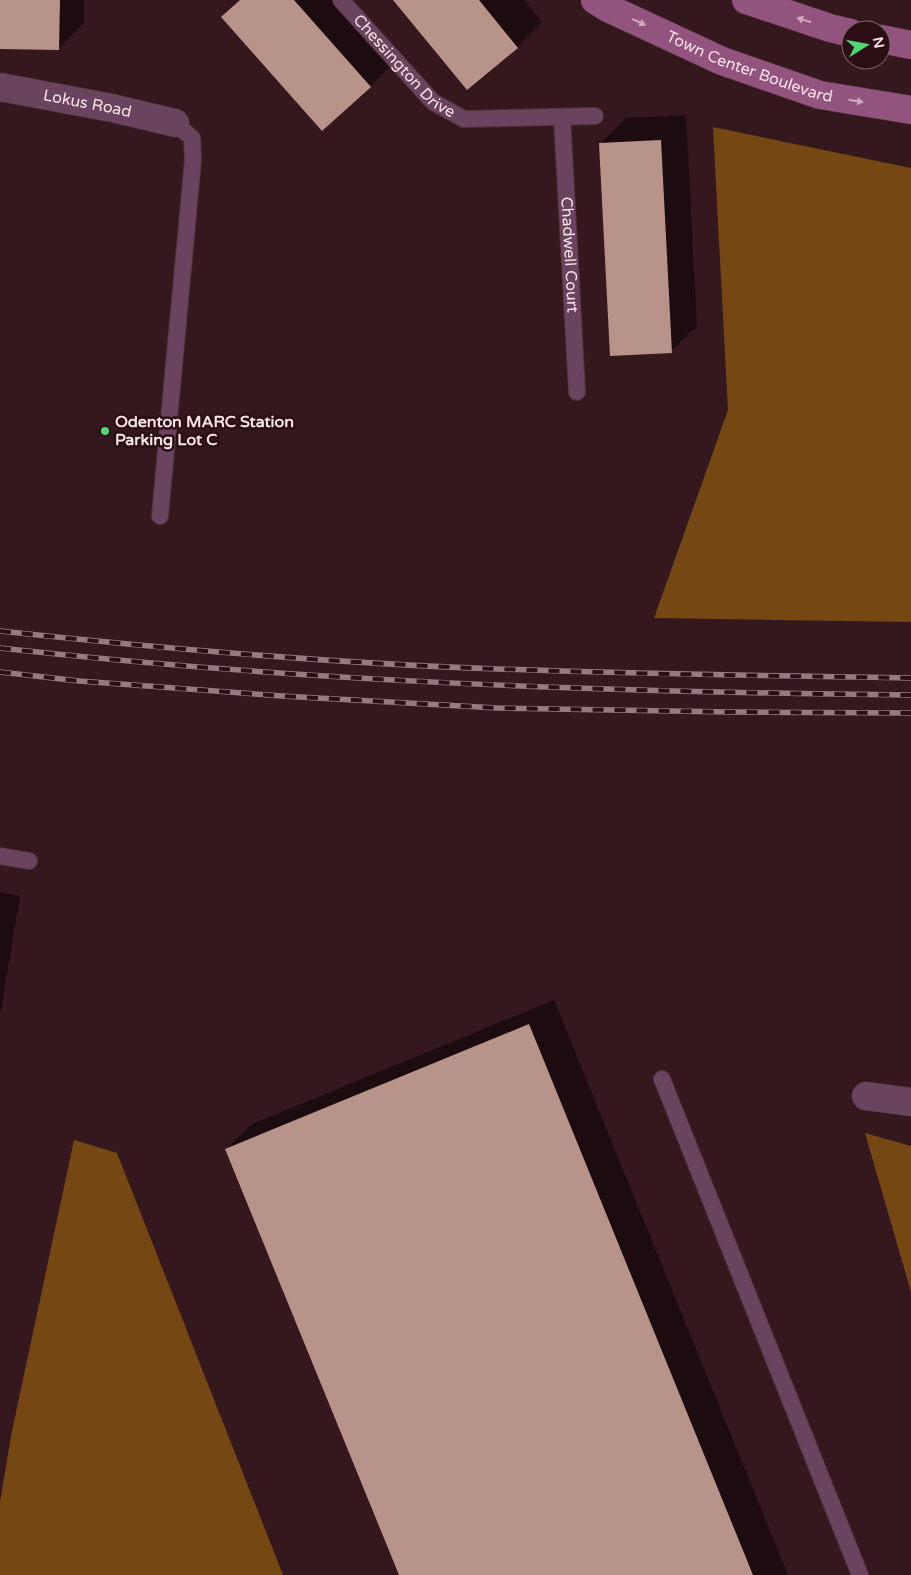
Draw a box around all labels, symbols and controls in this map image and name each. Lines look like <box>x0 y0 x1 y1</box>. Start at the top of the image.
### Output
street label: Chessington Drive <box>349 10 459 122</box>
one-way arrow <box>796 15 811 23</box>
one-way arrow <box>632 19 646 27</box>
north arrow <box>841 20 891 70</box>
street label: Town Center Boulevard <box>663 26 834 107</box>
text: N <box>869 35 888 50</box>
street label: Lokus Road <box>42 85 134 122</box>
one-way arrow <box>849 97 865 105</box>
street label: Chadwell Court <box>556 196 583 313</box>
place label: Odenton MARC Station Parking Lot C <box>115 412 294 450</box>
marker: Odenton MARC Station Parking Lot C <box>99 425 111 437</box>

